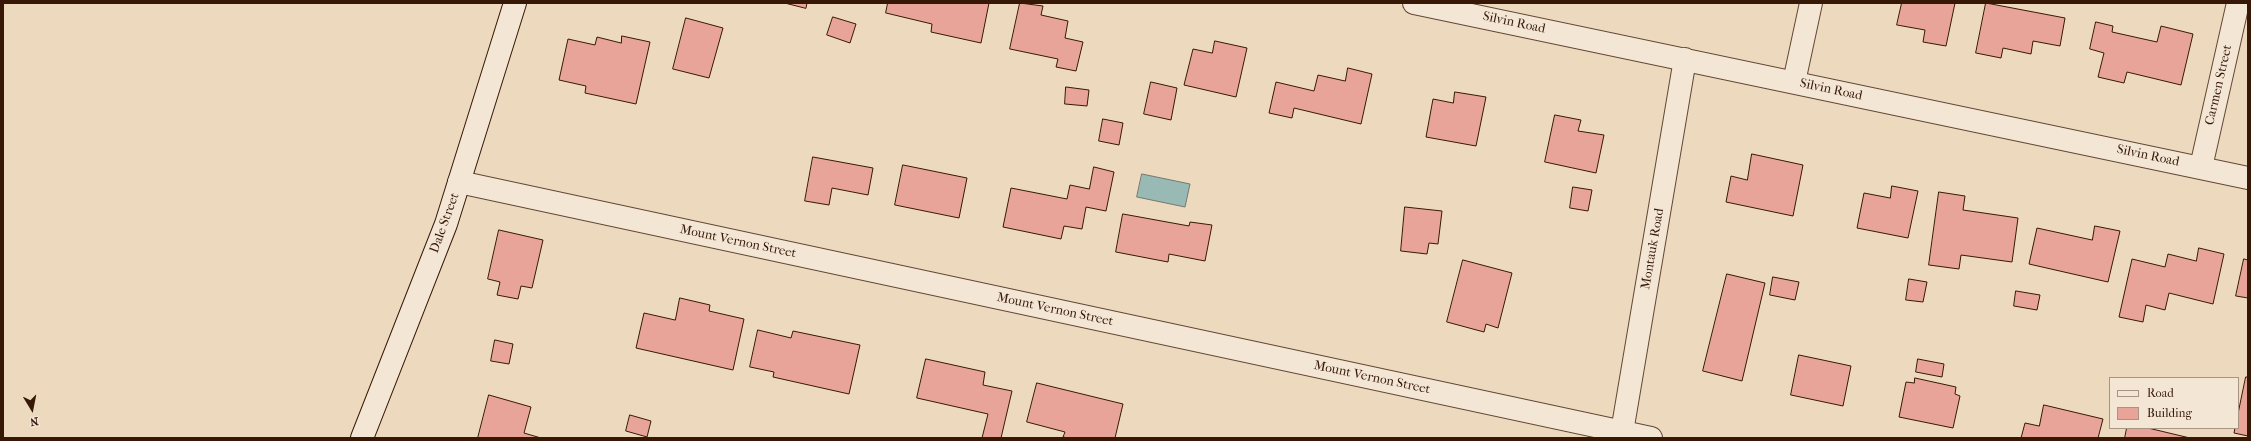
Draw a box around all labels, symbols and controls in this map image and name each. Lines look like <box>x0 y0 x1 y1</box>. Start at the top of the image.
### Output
street label: Silvin Road <box>1481 9 1547 37</box>
street label: Carmen Street <box>2202 43 2236 127</box>
street label: Silvin Road <box>1798 76 1864 104</box>
street label: Silvin Road <box>2115 142 2181 170</box>
street label: Dale Street <box>427 191 463 255</box>
street label: Montauk Road <box>1638 207 1668 291</box>
street label: Mount Vernon Street <box>678 222 798 262</box>
street label: Mount Vernon Street <box>995 290 1115 330</box>
street label: Mount Vernon Street <box>1312 358 1432 398</box>
legend <box>2109 377 2239 429</box>
text: Road <box>2147 386 2174 400</box>
north arrow <box>12 389 52 429</box>
text: Building <box>2147 406 2192 420</box>
text: N <box>29 414 39 428</box>

